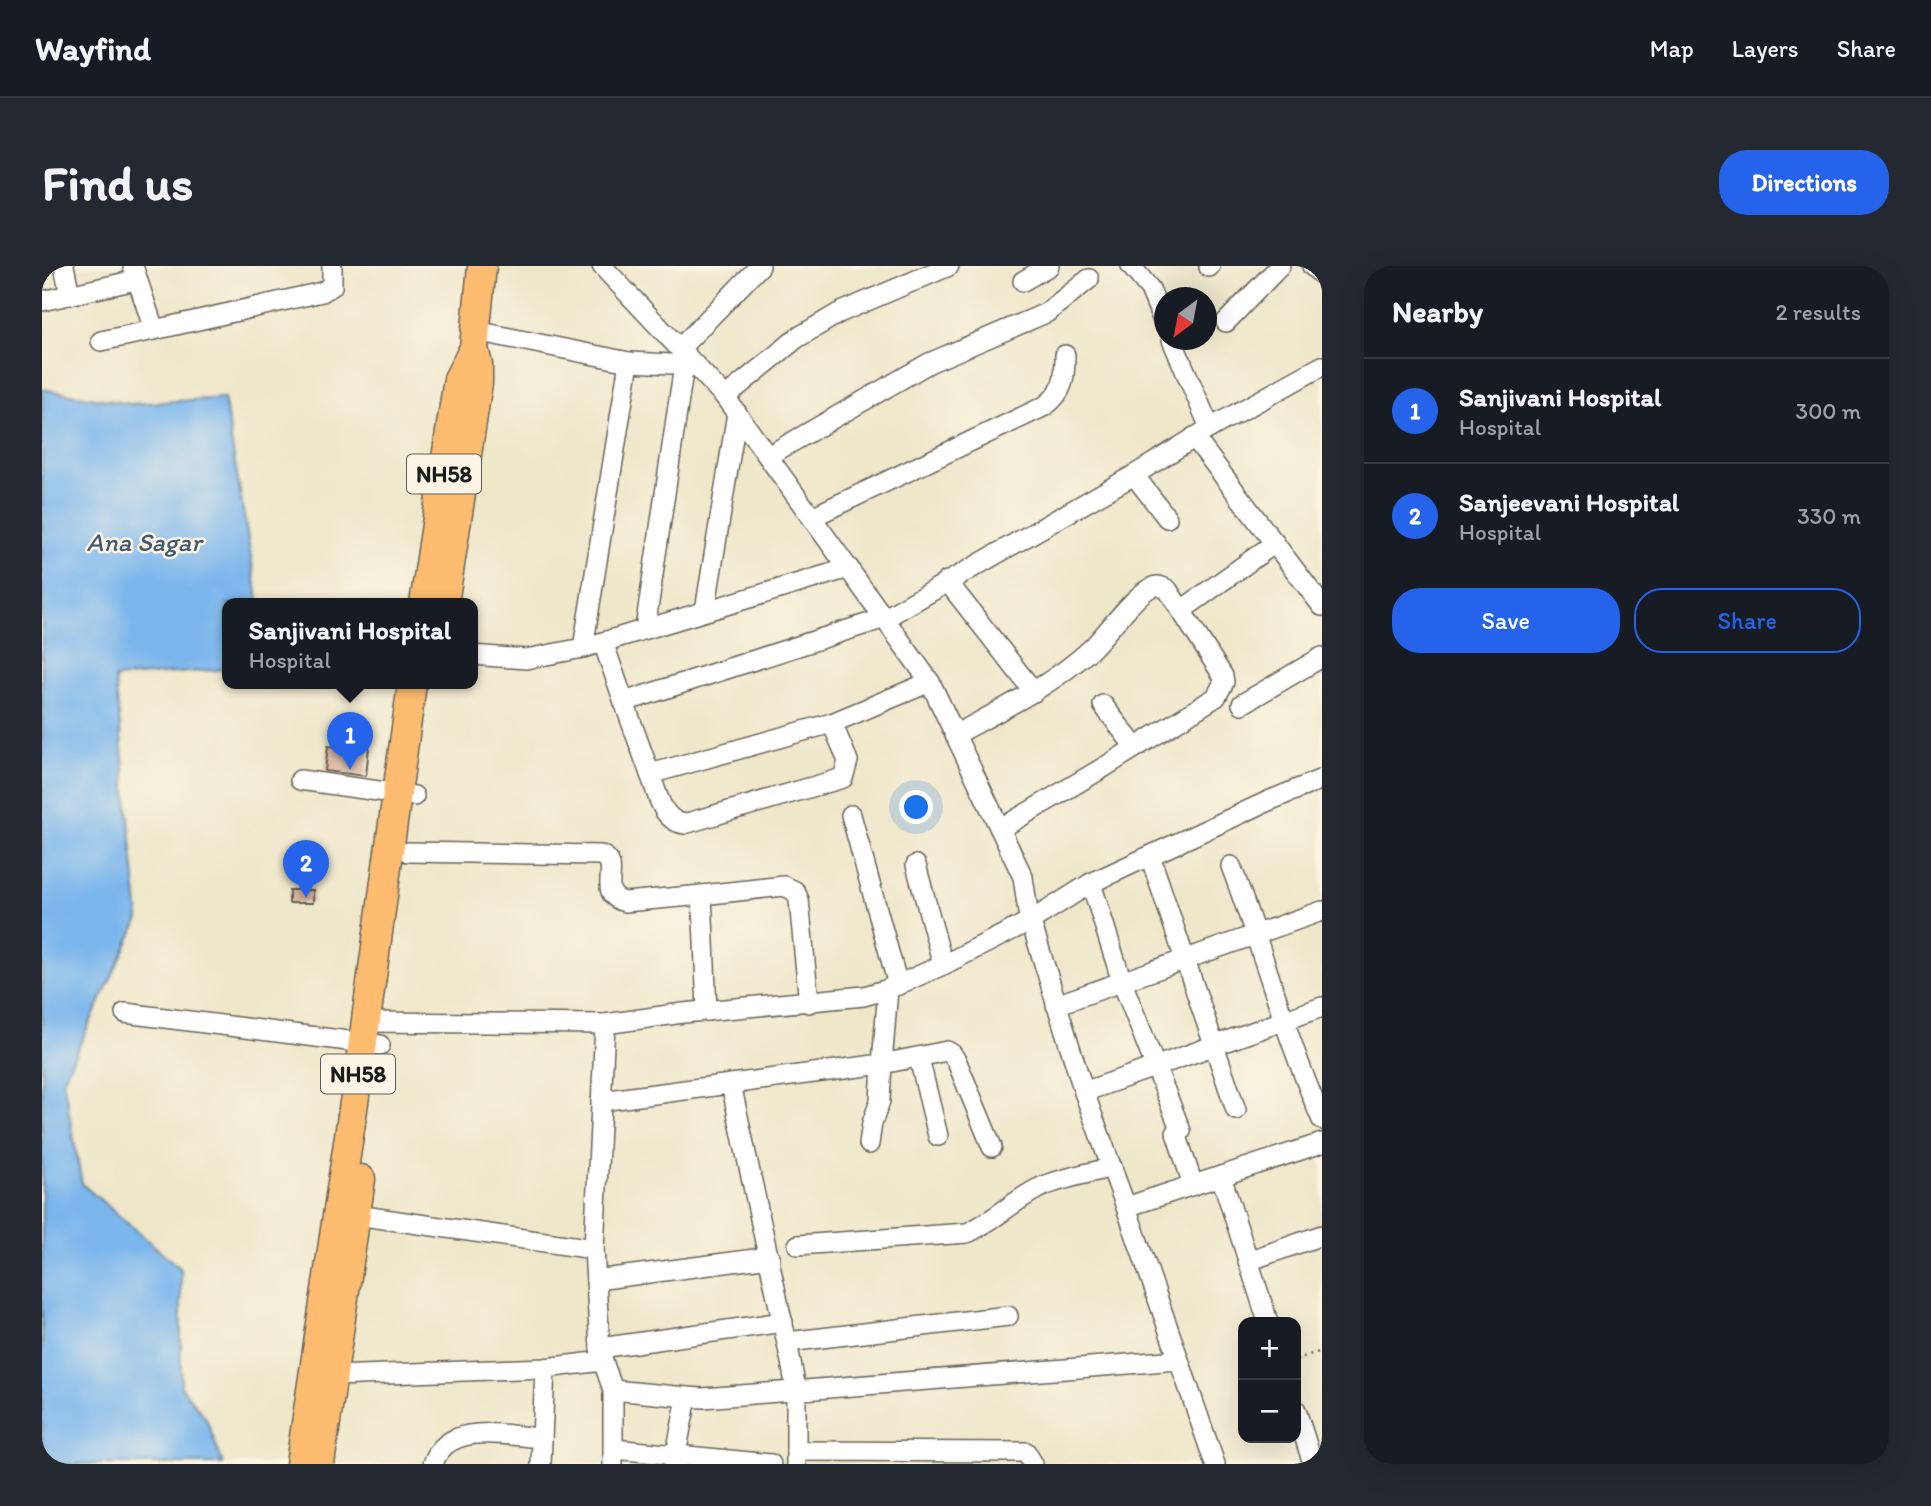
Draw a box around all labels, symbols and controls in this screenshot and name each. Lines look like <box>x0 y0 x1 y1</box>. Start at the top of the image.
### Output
text: Wayfind <box>35 29 151 68</box>
text: Map <box>1650 34 1694 63</box>
text: Layers <box>1732 34 1799 63</box>
text: Share <box>1837 34 1896 63</box>
button: Directions <box>1719 150 1889 215</box>
text: Find us <box>42 153 193 212</box>
north arrow <box>1154 287 1217 350</box>
text: Nearby <box>1392 293 1483 330</box>
text: 2 results <box>1775 298 1861 326</box>
text: Sanjivani Hospital <box>1459 381 1661 413</box>
text: 1 <box>1410 397 1420 425</box>
text: 300 m <box>1796 397 1861 425</box>
text: Hospital <box>1459 413 1541 441</box>
road number: NH58 <box>407 454 481 494</box>
text: Sanjeevani Hospital <box>1459 486 1679 518</box>
text: 2 <box>1409 502 1421 530</box>
text: 330 m <box>1797 502 1861 530</box>
text: Hospital <box>1459 518 1541 546</box>
water label: Ana Sagar <box>86 526 204 558</box>
button: Save <box>1392 588 1620 653</box>
button: Share <box>1634 588 1861 653</box>
popup <box>222 598 478 689</box>
text: Sanjivani Hospital <box>249 614 451 646</box>
text: Hospital <box>249 646 331 674</box>
pin: 1 <box>327 712 373 770</box>
your location <box>899 790 933 824</box>
pin: 2 <box>283 840 329 898</box>
road number: NH58 <box>321 1054 395 1094</box>
map controls <box>1238 1317 1301 1443</box>
button: + <box>1238 1317 1301 1380</box>
button: − <box>1238 1380 1301 1443</box>

